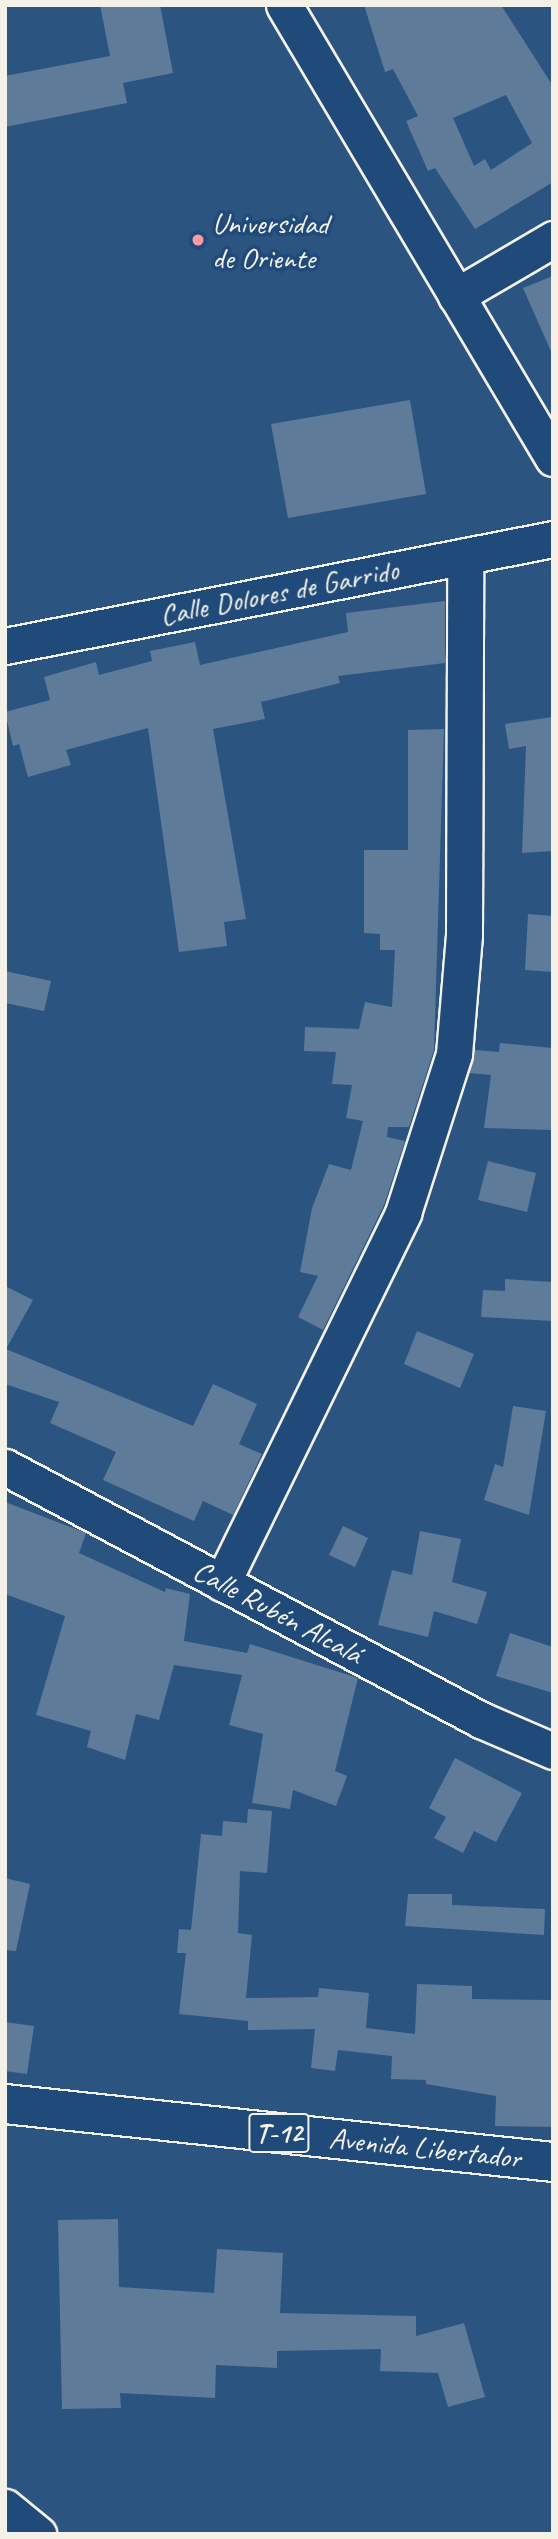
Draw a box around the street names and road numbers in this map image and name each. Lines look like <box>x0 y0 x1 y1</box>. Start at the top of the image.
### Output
street label: Calle Dolores de Garrido <box>157 551 401 633</box>
street label: Calle Rubén Alcalá <box>187 1552 369 1672</box>
road number: T-12 <box>247 2108 310 2158</box>
street label: Avenida Libertador <box>327 2120 523 2176</box>

